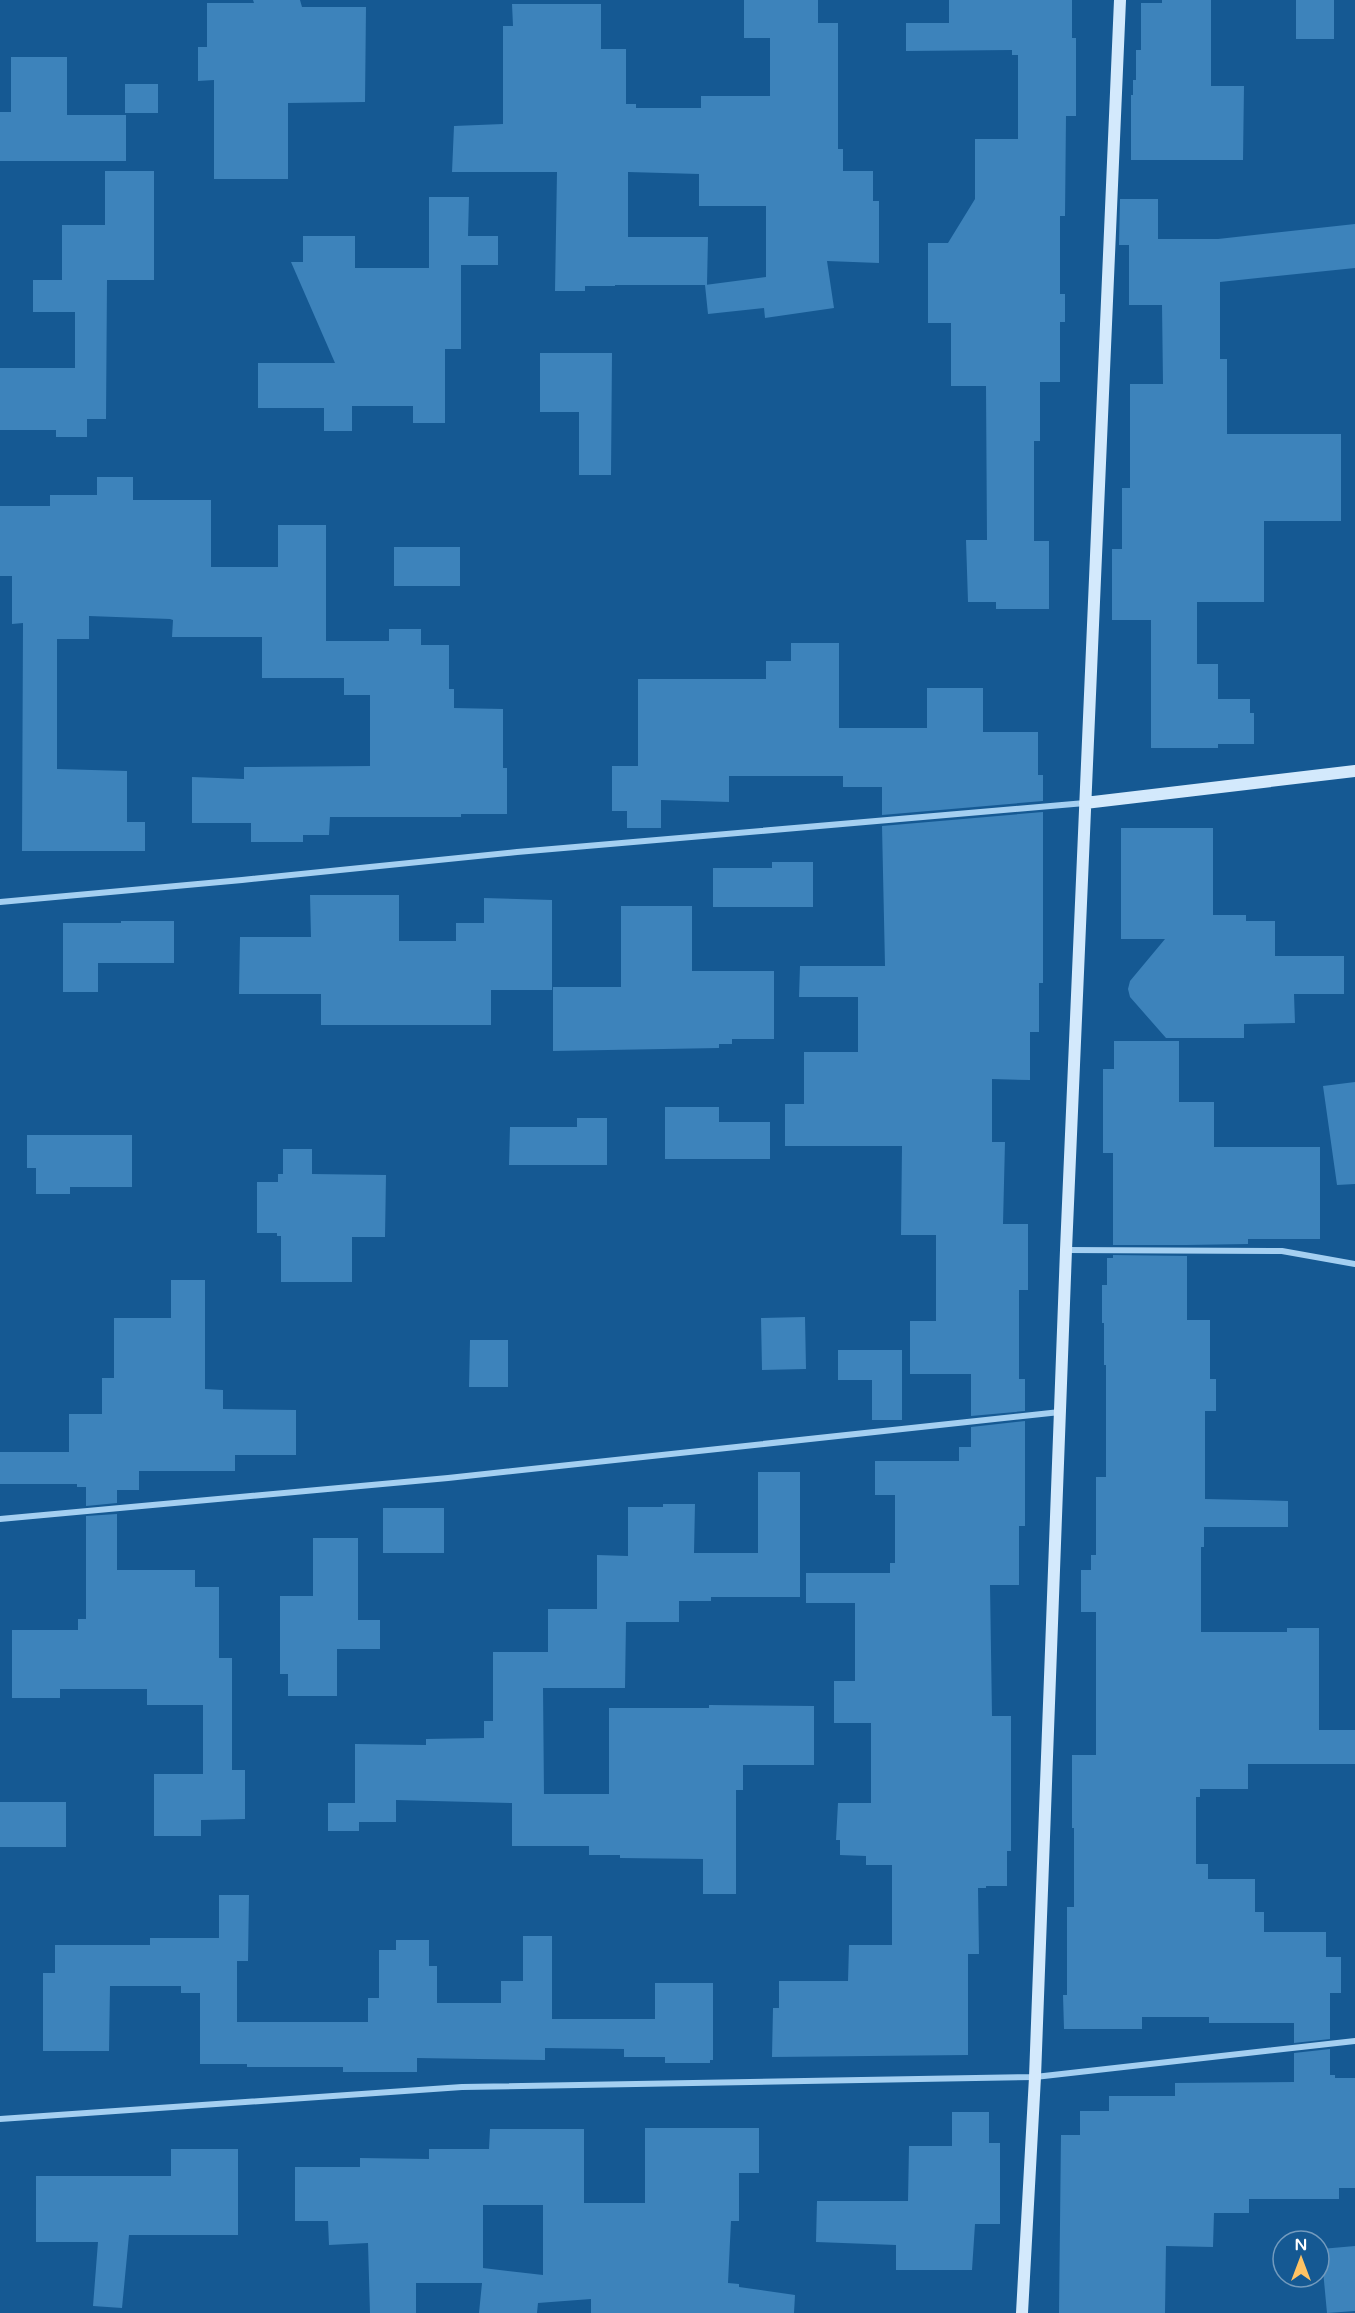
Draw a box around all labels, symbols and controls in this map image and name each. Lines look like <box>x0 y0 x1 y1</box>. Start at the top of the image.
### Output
north arrow <box>1271 2229 1331 2289</box>
text: N <box>1295 2235 1307 2255</box>

